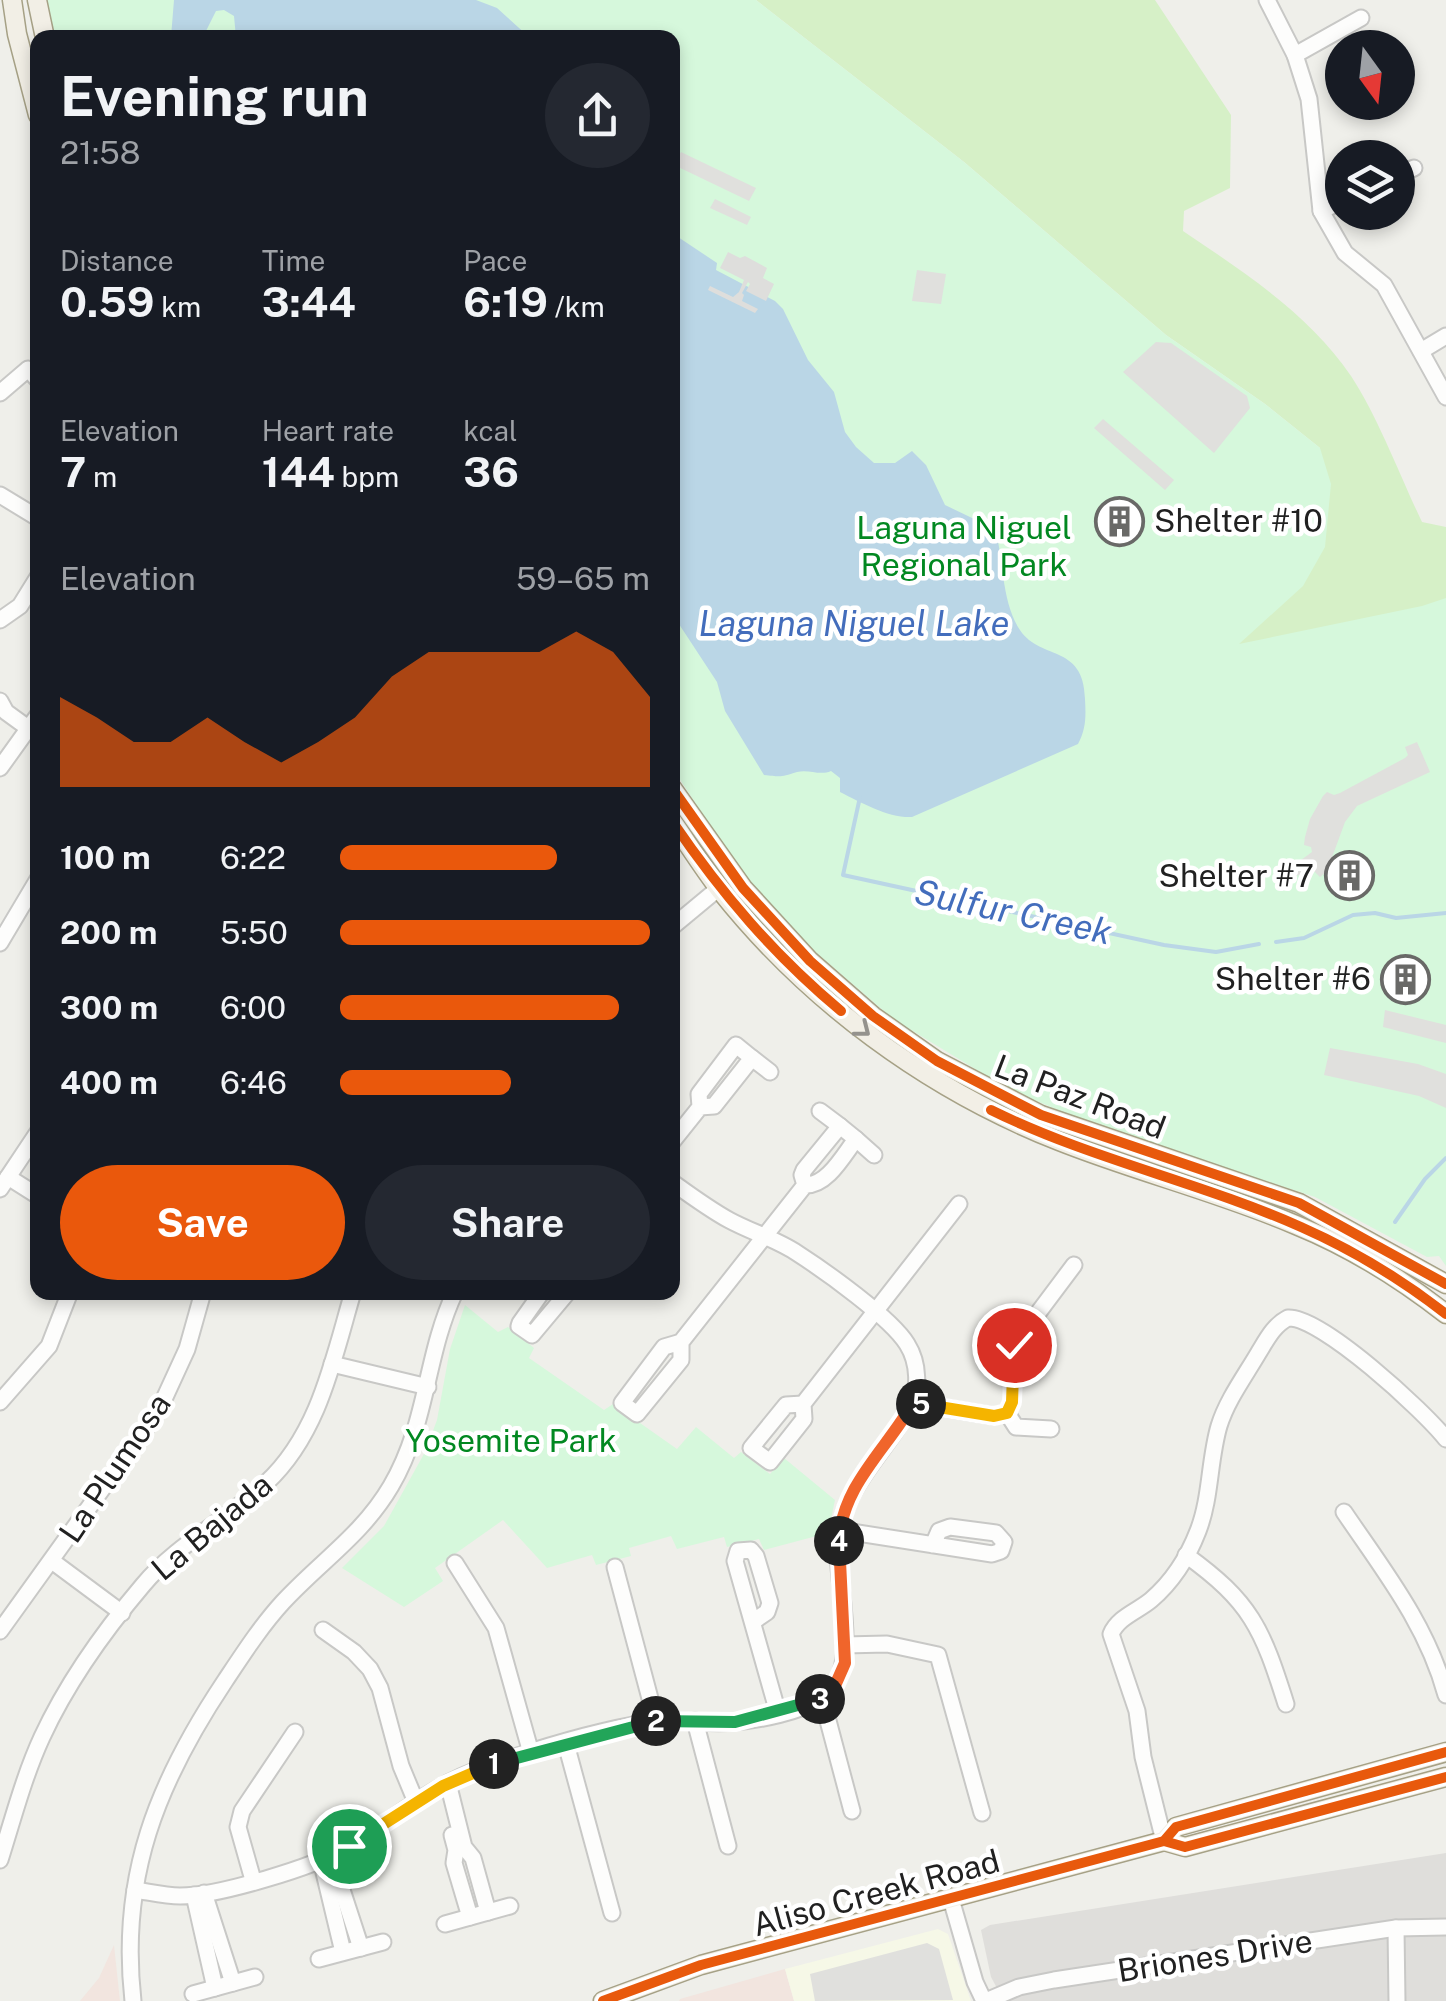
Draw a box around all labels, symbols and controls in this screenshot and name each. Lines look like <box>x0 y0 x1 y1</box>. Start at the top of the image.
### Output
north arrow <box>1325 30 1415 120</box>
map controls <box>1325 30 1415 230</box>
button: share <box>545 63 650 168</box>
text: Evening run <box>60 64 369 128</box>
text: 21:58 <box>60 134 141 171</box>
button: layers <box>1325 140 1415 230</box>
text: Distance <box>60 244 174 277</box>
text: Time <box>262 244 325 277</box>
text: Pace <box>463 244 527 277</box>
text: 0.59 <box>60 277 154 326</box>
text: 3:44 <box>262 277 356 326</box>
text: 6:19 <box>463 277 548 326</box>
text: km <box>154 290 201 323</box>
text: /km <box>548 290 605 323</box>
text: Elevation <box>60 414 179 447</box>
text: Heart rate <box>262 414 394 447</box>
text: kcal <box>463 414 517 447</box>
text: 7 <box>60 447 86 496</box>
text: 144 <box>262 447 335 496</box>
text: 36 <box>463 447 519 496</box>
text: m <box>86 460 117 493</box>
text: bpm <box>335 460 399 493</box>
building icon: Shelter #10 <box>1093 495 1145 547</box>
place label: Shelter #10 <box>1154 502 1323 539</box>
park label: Laguna Niguel Regional Park <box>856 509 1072 583</box>
text: Elevation <box>60 560 196 597</box>
text: 59–65 m <box>516 560 650 597</box>
water label: Laguna Niguel Lake <box>699 603 1009 644</box>
text: 100 m <box>60 839 151 876</box>
text: 6:22 <box>220 839 286 876</box>
building icon: Shelter #7 <box>1323 850 1375 902</box>
place label: Shelter #7 <box>1159 857 1314 894</box>
water label: Sulfur Creek <box>911 871 1116 952</box>
text: 200 m <box>60 914 157 951</box>
text: 5:50 <box>220 914 288 951</box>
building icon: Shelter #6 <box>1380 953 1432 1005</box>
place label: Shelter #6 <box>1215 960 1371 997</box>
text: 300 m <box>60 989 158 1026</box>
text: 6:00 <box>220 989 286 1026</box>
one-way arrow <box>852 1018 870 1035</box>
street label: La Paz Road <box>989 1047 1171 1146</box>
text: 400 m <box>60 1064 158 1101</box>
text: 6:46 <box>220 1064 287 1101</box>
button: Save <box>60 1165 345 1280</box>
button: Share <box>365 1165 650 1280</box>
pin <box>972 1303 1057 1388</box>
icon: check <box>987 1318 1042 1373</box>
pin: 5 <box>896 1379 946 1429</box>
street label: La Plumosa <box>51 1386 178 1549</box>
text: 5 <box>912 1387 930 1420</box>
park label: Yosemite Park <box>405 1422 617 1459</box>
street label: La Bajada <box>144 1466 279 1588</box>
pin: 4 <box>814 1516 864 1566</box>
text: 4 <box>830 1524 848 1557</box>
pin: 3 <box>795 1674 845 1724</box>
text: 3 <box>811 1682 829 1715</box>
pin: 2 <box>631 1696 681 1746</box>
text: 2 <box>647 1704 665 1737</box>
pin: 1 <box>469 1739 519 1789</box>
text: 1 <box>488 1747 500 1780</box>
pin <box>307 1804 392 1889</box>
icon: arrive <box>322 1819 377 1874</box>
street label: Aliso Creek Road <box>748 1842 1003 1943</box>
street label: Briones Drive <box>1115 1922 1315 1989</box>

